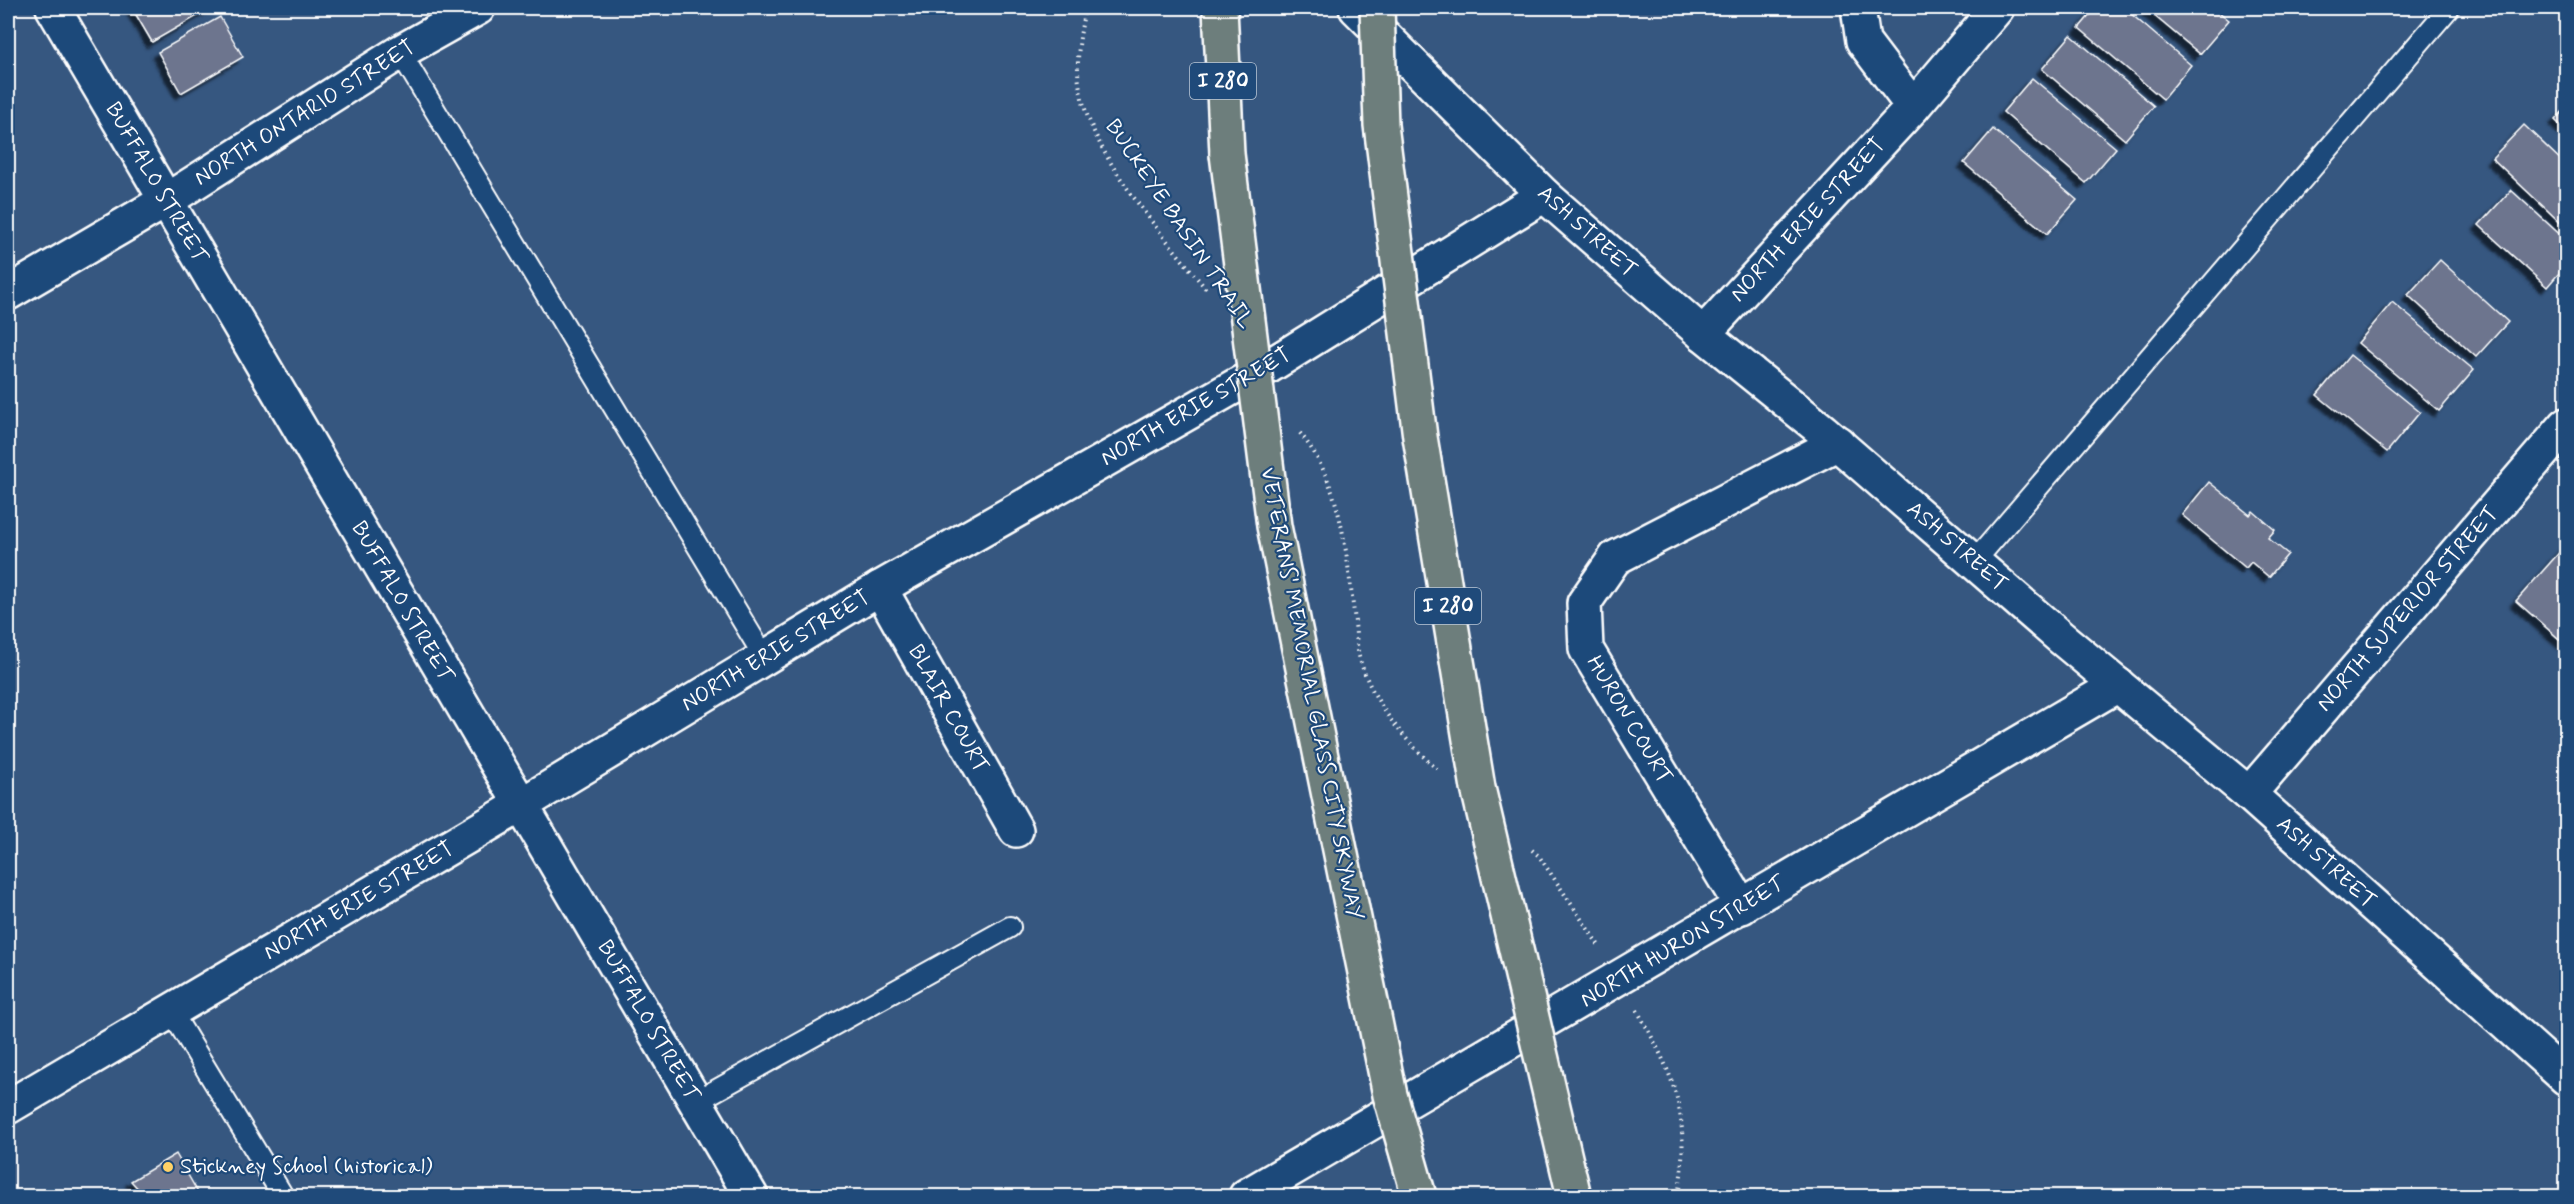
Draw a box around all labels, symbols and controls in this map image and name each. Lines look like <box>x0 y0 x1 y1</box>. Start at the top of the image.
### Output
street label: NORTH ONTARIO STREET <box>189 34 421 192</box>
road number: I 280 <box>1190 63 1256 99</box>
street label: BUFFALO STREET <box>98 97 214 270</box>
street label: BUCKEYE BASIN TRAIL <box>1098 114 1260 334</box>
street label: NORTH ERIE STREET <box>1724 132 1892 308</box>
street label: ASH STREET <box>1531 180 1643 284</box>
street label: NORTH ERIE STREET <box>1096 341 1296 473</box>
street label: VETERANS' MEMORIAL GLASS CITY SKYWAY <box>1253 465 1369 923</box>
street label: ASH STREET <box>1901 495 2013 599</box>
street label: NORTH SUPERIOR STREET <box>2311 500 2505 718</box>
street label: BUFFALO STREET <box>344 516 460 689</box>
street label: NORTH ERIE STREET <box>677 584 875 718</box>
road number: I 280 <box>1415 588 1481 624</box>
street label: BLAIR COURT <box>901 640 995 778</box>
street label: HURON COURT <box>1580 651 1678 789</box>
street label: ASH STREET <box>2270 811 2382 915</box>
street label: NORTH ERIE STREET <box>259 835 459 967</box>
street label: NORTH HURON STREET <box>1576 869 1791 1014</box>
street label: BUFFALO STREET <box>590 935 706 1108</box>
place label: Stickney School (historical) <box>180 1153 433 1181</box>
marker: Stickney School (historical) <box>161 1160 175 1174</box>

